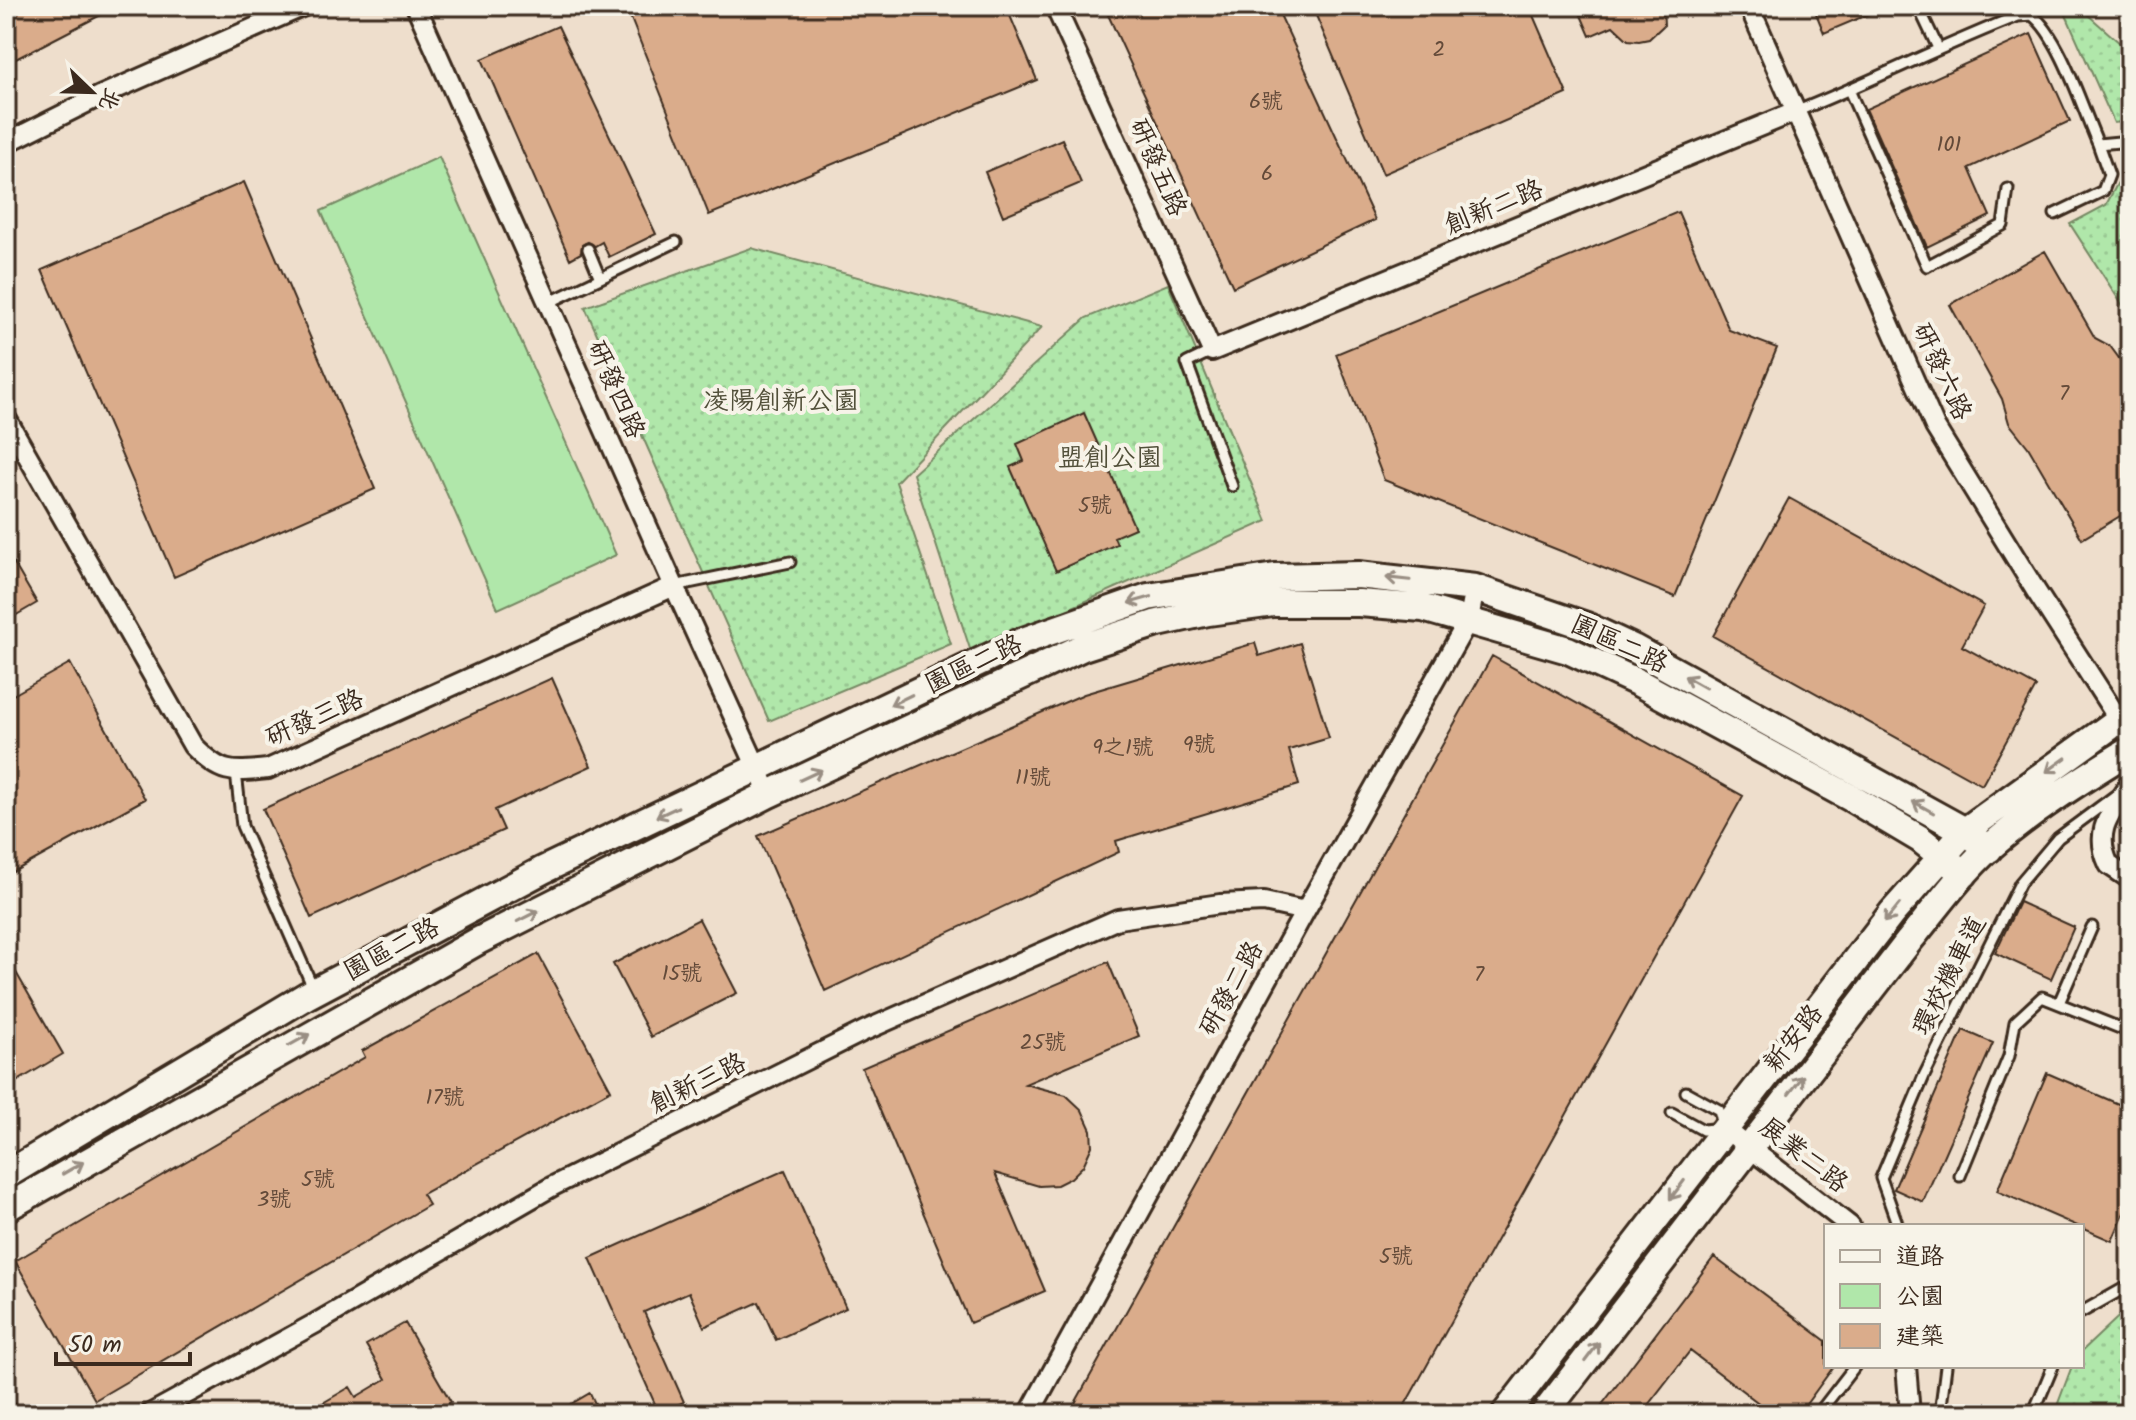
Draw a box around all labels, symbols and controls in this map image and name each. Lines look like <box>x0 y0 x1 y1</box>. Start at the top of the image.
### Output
house number: 2 <box>1433 33 1445 68</box>
north arrow <box>52 52 132 132</box>
text: 北 <box>88 82 129 116</box>
house number: 6號 <box>1249 85 1283 120</box>
street label: 研發五路 <box>1117 112 1197 224</box>
house number: 101 <box>1937 128 1961 163</box>
house number: 6 <box>1261 157 1273 192</box>
street label: 創新二路 <box>1438 169 1550 247</box>
street label: 研發六路 <box>1900 316 1982 428</box>
street label: 研發四路 <box>575 334 655 446</box>
house number: 7 <box>2059 377 2070 412</box>
park label: 凌陽創新公園 <box>703 381 859 423</box>
park label: 盟創公園 <box>1058 438 1162 480</box>
house number: 5號 <box>1078 489 1112 524</box>
one-way arrow <box>1385 572 1412 587</box>
one-way arrow <box>1128 593 1154 608</box>
street label: 園區二路 <box>1563 604 1675 686</box>
street label: 園區二路 <box>918 624 1030 706</box>
one-way arrow <box>1684 674 1707 690</box>
street label: 研發三路 <box>259 679 371 759</box>
one-way arrow <box>889 693 913 708</box>
house number: 9號 <box>1183 728 1215 763</box>
house number: 9之1號 <box>1092 731 1154 766</box>
one-way arrow <box>2045 756 2067 773</box>
house number: 11號 <box>1015 761 1051 796</box>
one-way arrow <box>798 767 822 782</box>
one-way arrow <box>1912 799 1935 815</box>
one-way arrow <box>655 805 679 820</box>
one-way arrow <box>1883 903 1901 923</box>
street label: 園區二路 <box>336 907 448 993</box>
one-way arrow <box>515 907 539 923</box>
street label: 環校機車道 <box>1902 909 1998 1043</box>
street label: 研發二路 <box>1188 933 1276 1045</box>
house number: 15號 <box>662 957 702 992</box>
house number: 7 <box>1474 958 1485 993</box>
street label: 新安路 <box>1753 995 1835 1083</box>
house number: 25號 <box>1020 1026 1066 1061</box>
one-way arrow <box>287 1032 311 1047</box>
street label: 創新三路 <box>642 1042 754 1126</box>
one-way arrow <box>1788 1075 1805 1096</box>
house number: 17號 <box>425 1081 465 1116</box>
street label: 展業二路 <box>1749 1107 1857 1205</box>
one-way arrow <box>61 1160 85 1175</box>
house number: 5號 <box>301 1163 335 1198</box>
one-way arrow <box>1668 1179 1685 1200</box>
house number: 3號 <box>257 1183 291 1218</box>
legend <box>1824 1224 2084 1368</box>
text: 道路 <box>1896 1238 1944 1277</box>
house number: 5號 <box>1379 1240 1413 1275</box>
text: 公園 <box>1896 1278 1944 1317</box>
scale bar <box>56 1316 190 1366</box>
text: 建築 <box>1896 1318 1944 1357</box>
text: 50 m <box>68 1326 122 1365</box>
one-way arrow <box>1583 1342 1600 1363</box>

